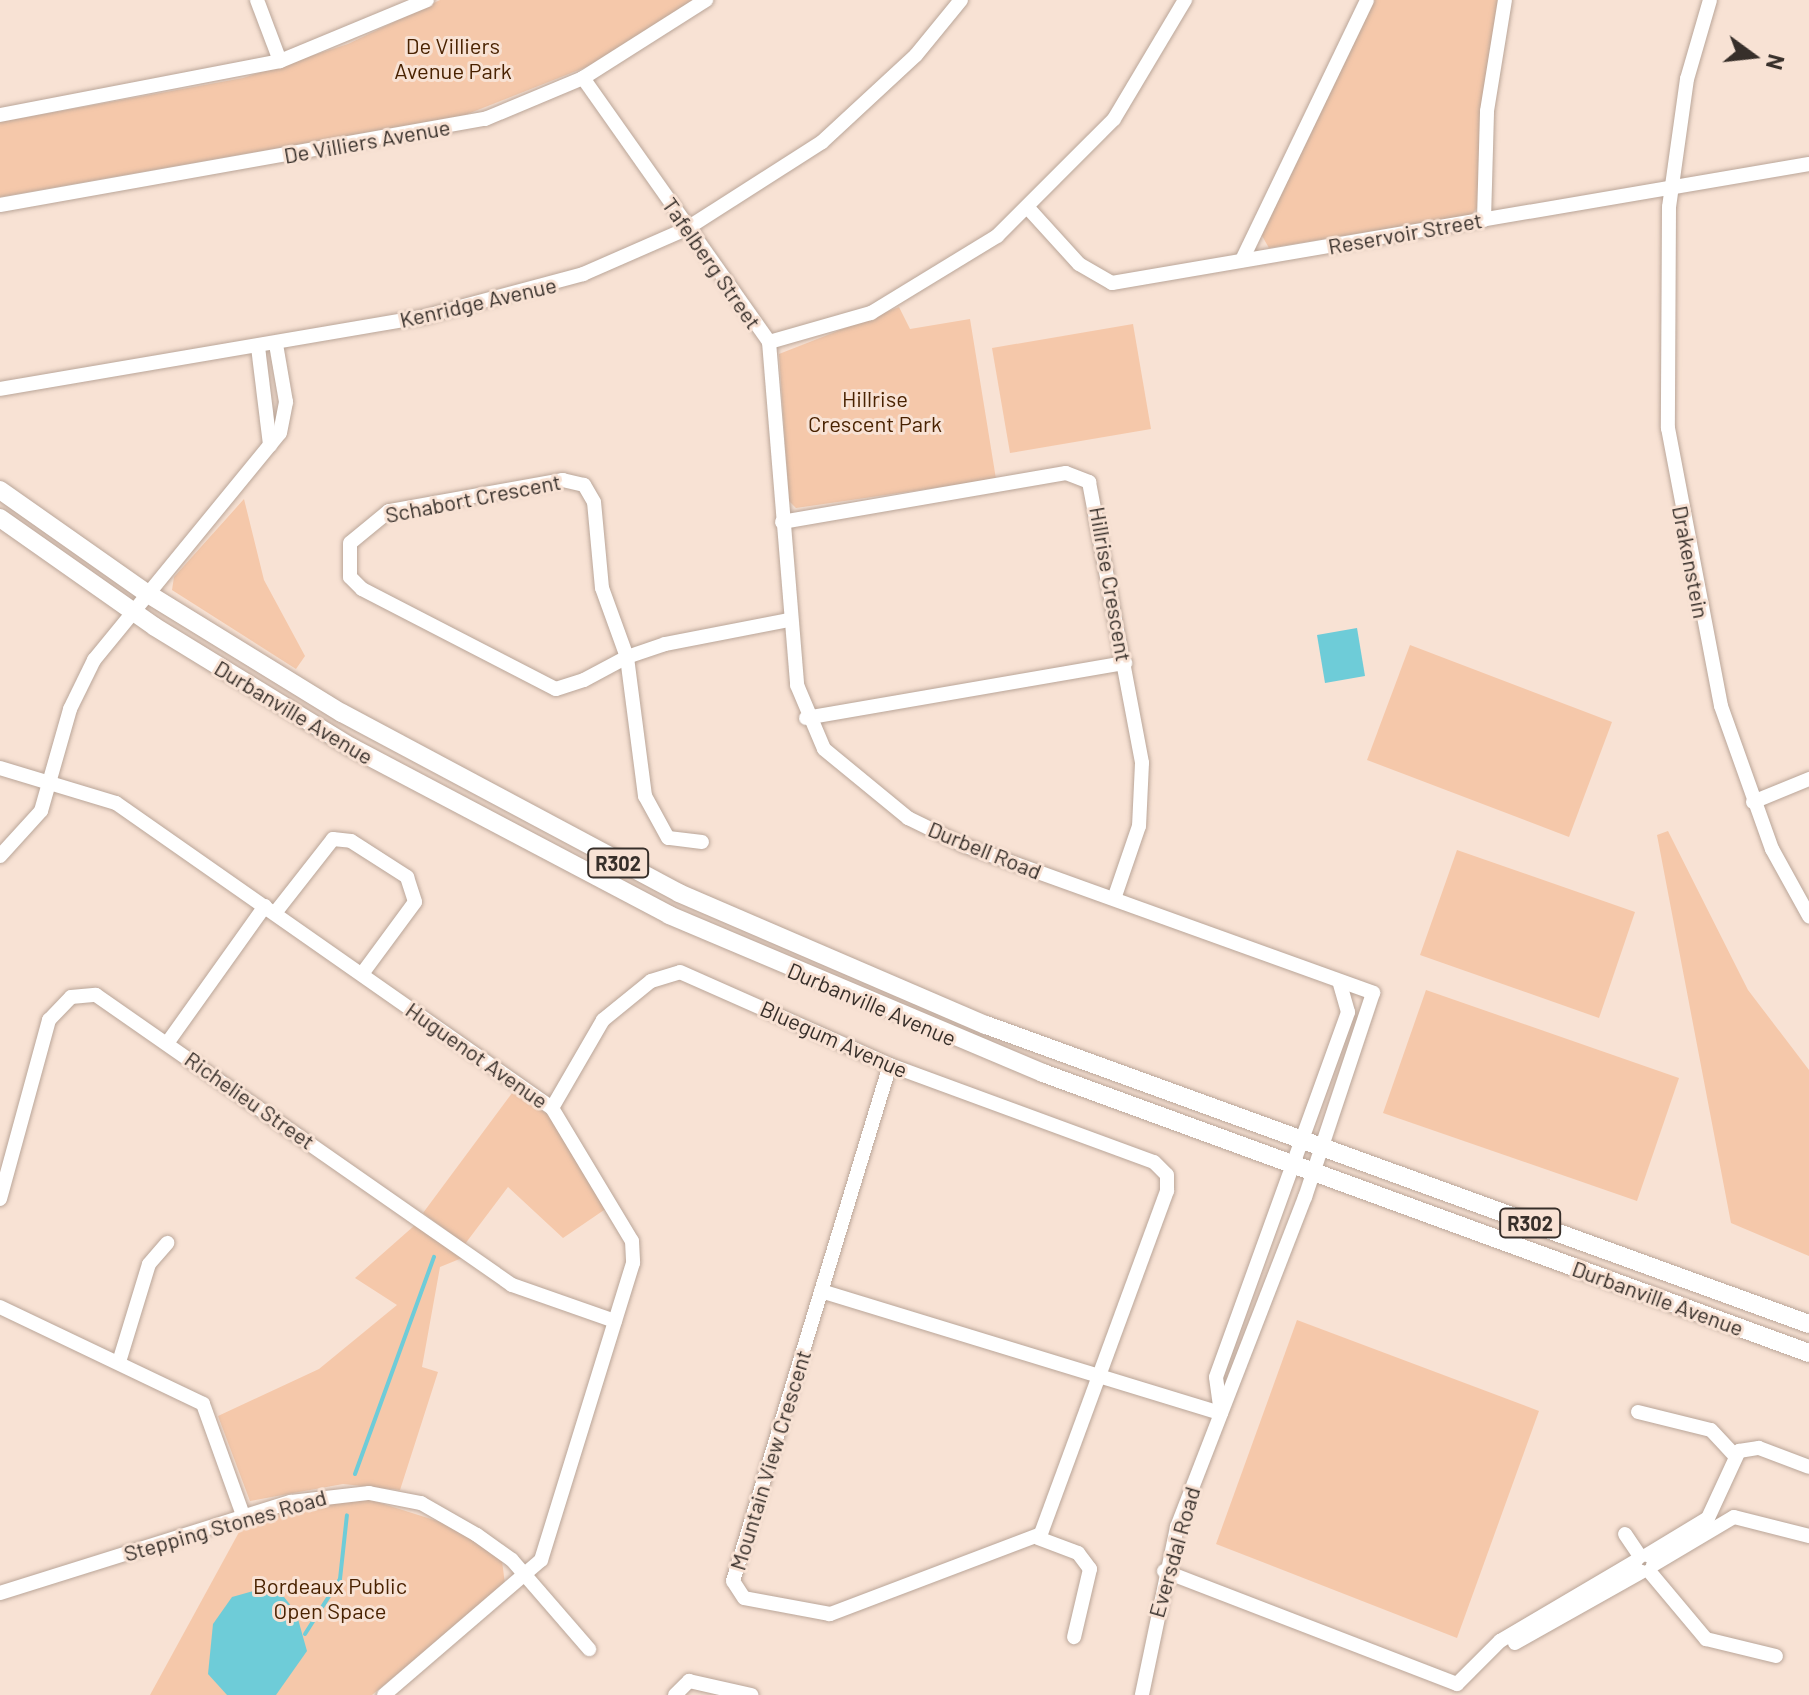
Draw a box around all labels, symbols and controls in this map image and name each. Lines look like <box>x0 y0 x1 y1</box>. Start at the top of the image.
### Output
north arrow <box>1713 16 1793 96</box>
park label: De Villiers Avenue Park <box>394 32 512 84</box>
text: N <box>1762 52 1791 73</box>
street label: De Villiers Avenue <box>282 113 452 169</box>
street label: Tafelberg Street <box>657 192 767 334</box>
street label: Reservoir Street <box>1326 206 1484 260</box>
street label: Kenridge Avenue <box>397 271 559 333</box>
park label: Hillrise Crescent Park <box>808 385 942 436</box>
street label: Schabort Crescent <box>383 468 563 528</box>
street label: Drakenstein <box>1667 503 1715 621</box>
street label: Hillrise Crescent <box>1084 505 1138 663</box>
street label: Durbanville Avenue <box>210 654 378 770</box>
street label: Durbell Road <box>925 815 1045 885</box>
road number: R302 <box>586 847 650 879</box>
street label: Durbanville Avenue <box>784 957 960 1051</box>
street label: Bluegum Avenue <box>756 995 912 1083</box>
street label: Huguenot Avenue <box>401 996 553 1114</box>
street label: Richelieu Street <box>180 1045 320 1155</box>
road number: R302 <box>1498 1207 1562 1239</box>
street label: Durbanville Avenue <box>1569 1255 1747 1341</box>
street label: Mountain View Crescent <box>724 1347 816 1573</box>
street label: Stepping Stones Road <box>121 1483 329 1567</box>
street label: Eversdal Road <box>1143 1483 1205 1621</box>
park label: Bordeaux Public Open Space <box>253 1572 407 1624</box>

